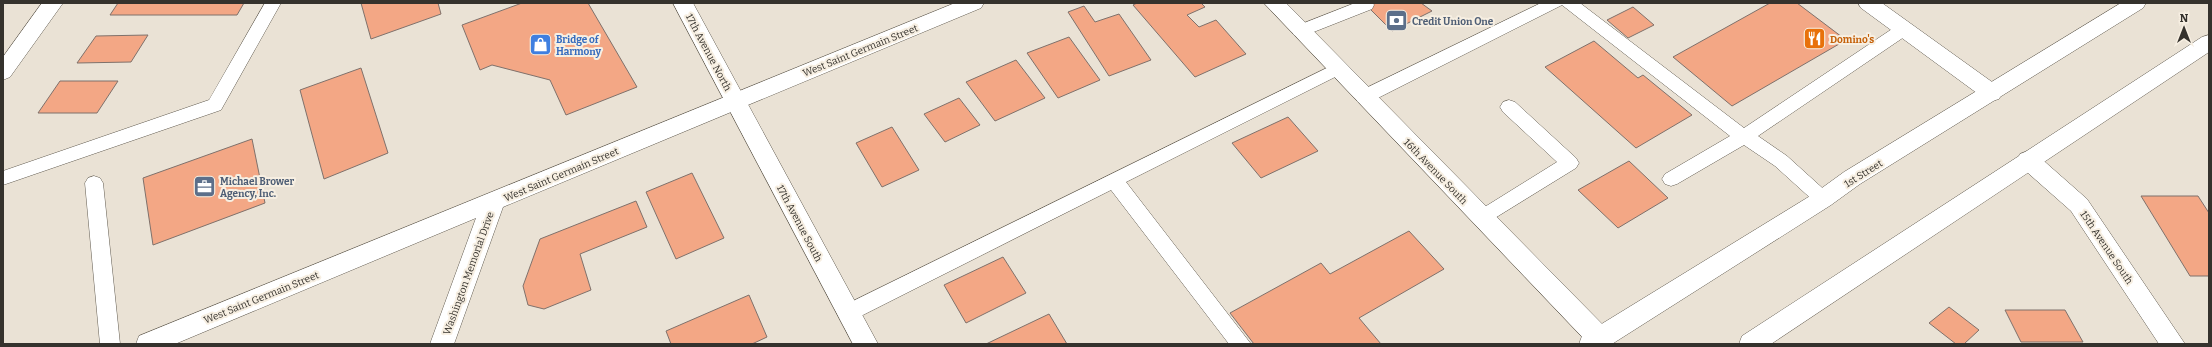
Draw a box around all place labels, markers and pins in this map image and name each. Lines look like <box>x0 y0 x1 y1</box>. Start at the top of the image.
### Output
bank icon: Credit Union One <box>1384 8 1410 34</box>
place label: Credit Union One <box>1412 16 1494 28</box>
restaurant icon: Domino's <box>1801 26 1827 52</box>
shop icon: Bridge of Harmony <box>528 32 554 58</box>
place label: Bridge of Harmony <box>556 34 601 58</box>
place label: Domino's <box>1830 34 1874 46</box>
office icon: Michael Brower Agency, Inc. <box>192 174 218 200</box>
place label: Michael Brower Agency, Inc. <box>220 176 295 200</box>

